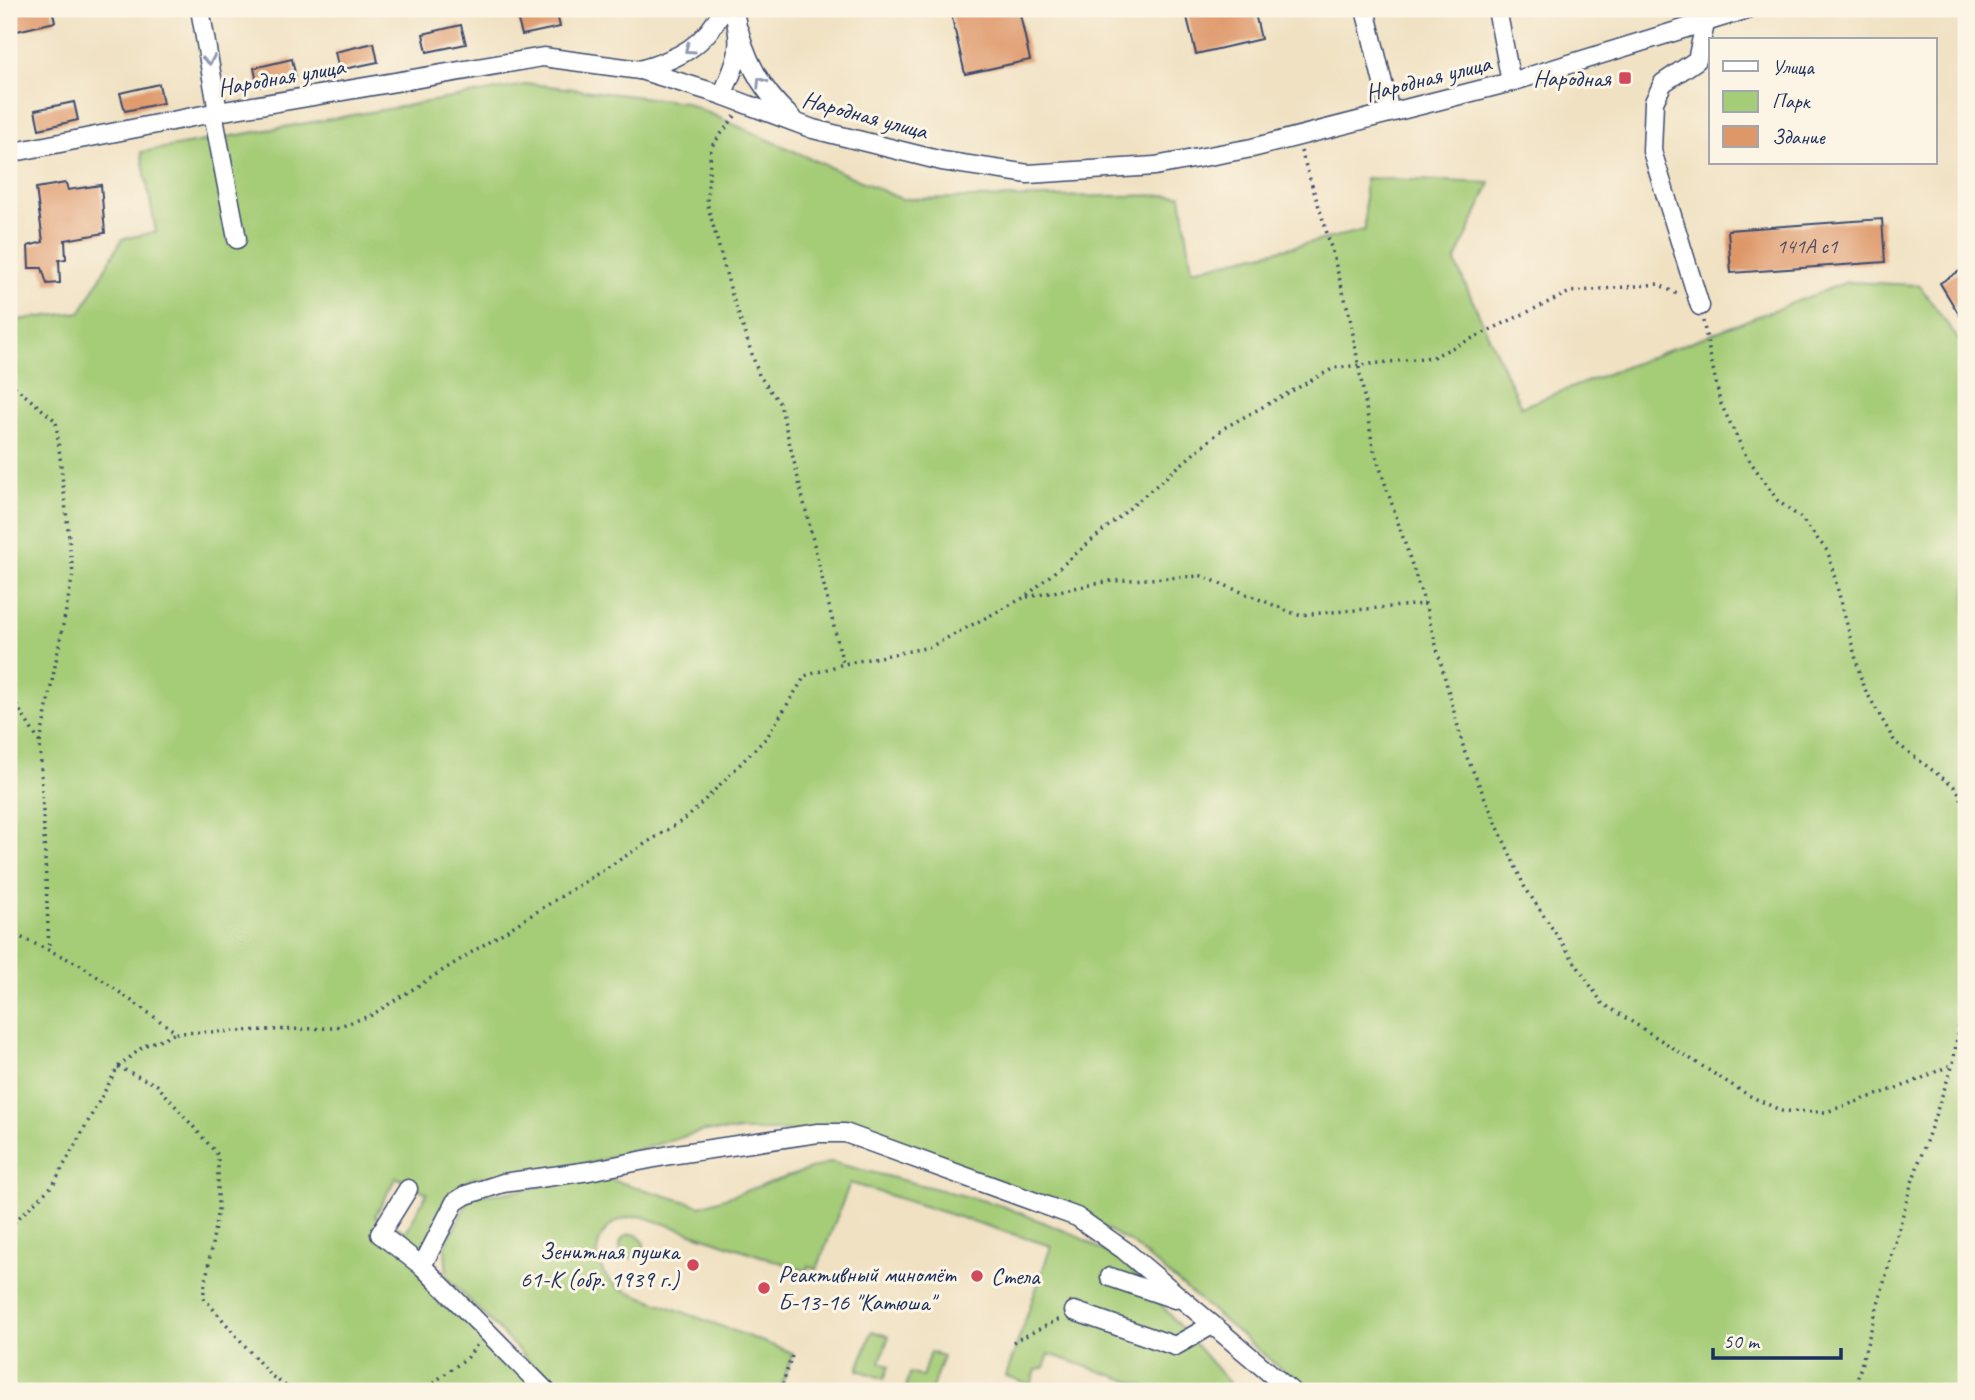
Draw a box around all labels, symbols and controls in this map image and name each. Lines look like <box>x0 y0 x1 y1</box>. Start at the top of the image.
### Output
legend <box>1709 38 1937 164</box>
one-way arrow <box>684 41 697 53</box>
street label: Народная улица <box>1362 48 1495 108</box>
street label: Народная улица <box>215 51 348 103</box>
one-way arrow <box>201 54 216 66</box>
text: Улица <box>1772 54 1815 80</box>
place label: Народная <box>1533 63 1612 93</box>
marker: Народная <box>1617 70 1633 86</box>
one-way arrow <box>757 77 770 90</box>
street label: Народная улица <box>799 84 932 146</box>
text: Парк <box>1772 88 1812 114</box>
text: Здание <box>1772 124 1826 150</box>
house number: 141А с1 <box>1777 233 1839 259</box>
place label: Зенитная пушка 61-К (обр. 1939 г.) <box>520 1236 681 1294</box>
marker: Зенитная пушка 61-К (обр. 1939 г.) <box>685 1257 701 1273</box>
place label: Реактивный миномёт Б-13-16 "Катюша" <box>778 1259 957 1317</box>
place label: Стела <box>991 1261 1041 1291</box>
marker: Стела <box>969 1268 985 1284</box>
marker: Реактивный миномёт Б-13-16 "Катюша" <box>756 1280 772 1296</box>
scale bar <box>1713 1316 1840 1360</box>
text: 50 m <box>1723 1328 1761 1354</box>

